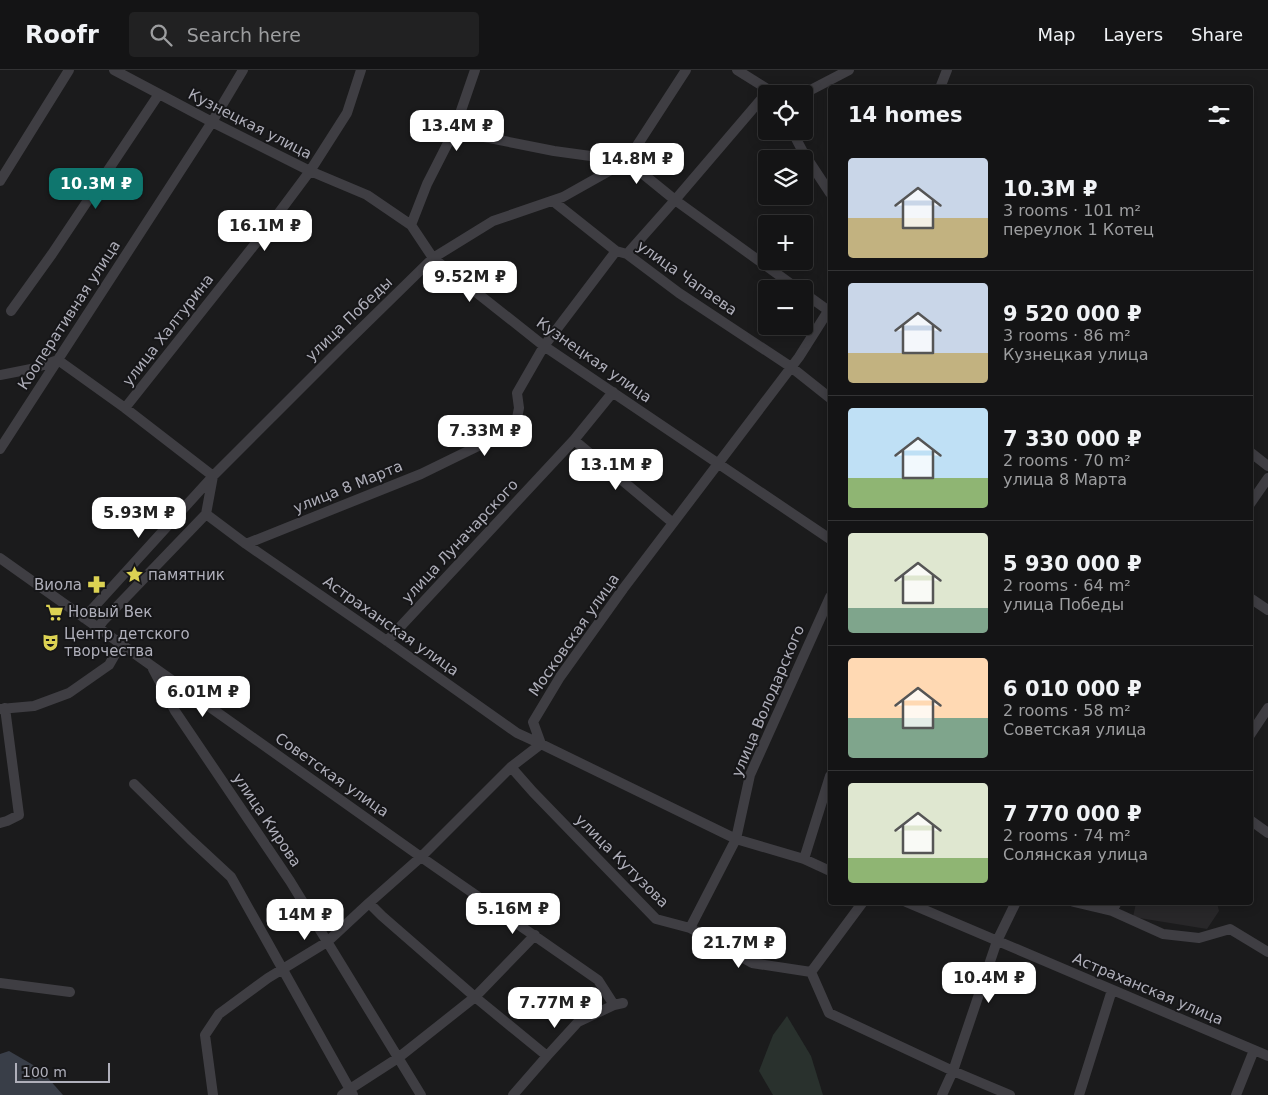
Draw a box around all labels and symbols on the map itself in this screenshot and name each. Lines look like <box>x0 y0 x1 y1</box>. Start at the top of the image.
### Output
street label: Кузнецкая улица <box>185 85 315 163</box>
pin: 13.4M ₽ <box>411 109 503 152</box>
pin: 14.8M ₽ <box>591 142 683 185</box>
pin: 10.3M ₽ <box>50 168 142 210</box>
pin: 16.1M ₽ <box>219 210 311 252</box>
street label: Кооперативная улица <box>14 237 124 393</box>
street label: улица Чапаева <box>633 237 741 319</box>
pin: 9.52M ₽ <box>424 260 516 303</box>
street label: улица Халтурина <box>119 270 217 390</box>
street label: улица Победы <box>302 273 396 365</box>
street label: Кузнецкая улица <box>533 314 655 406</box>
pin: 7.33M ₽ <box>439 414 531 457</box>
pin: 13.1M ₽ <box>570 448 662 491</box>
street label: улица 8 Марта <box>291 457 405 517</box>
street label: улица Луначарского <box>398 475 522 607</box>
pin: 5.93M ₽ <box>93 496 185 539</box>
place icon: памятник <box>124 565 144 585</box>
place label: памятник <box>148 566 225 584</box>
street label: Московская улица <box>525 570 623 700</box>
street label: Астраханская улица <box>320 572 462 680</box>
pharmacy icon: Виола <box>86 575 106 595</box>
place label: Виола <box>34 576 82 594</box>
supermarket icon: Новый Век <box>44 602 64 622</box>
place label: Новый Век <box>68 603 152 621</box>
street label: улица Володарского <box>728 622 808 780</box>
place label: Центр детского творчества <box>64 625 190 660</box>
theatre icon: Центр детского творчества <box>40 633 60 653</box>
pin: 6.01M ₽ <box>157 676 249 718</box>
street label: Советская улица <box>272 729 392 821</box>
street label: улица Кирова <box>229 770 305 870</box>
street label: улица Кутузова <box>572 811 672 911</box>
pin: 5.16M ₽ <box>467 892 559 935</box>
pin: 14M ₽ <box>270 898 340 941</box>
pin: 21.7M ₽ <box>693 926 785 969</box>
street label: Астраханская улица <box>1070 949 1226 1029</box>
pin: 10.4M ₽ <box>943 962 1035 1004</box>
pin: 7.77M ₽ <box>509 986 601 1029</box>
scale bar <box>15 1060 110 1083</box>

